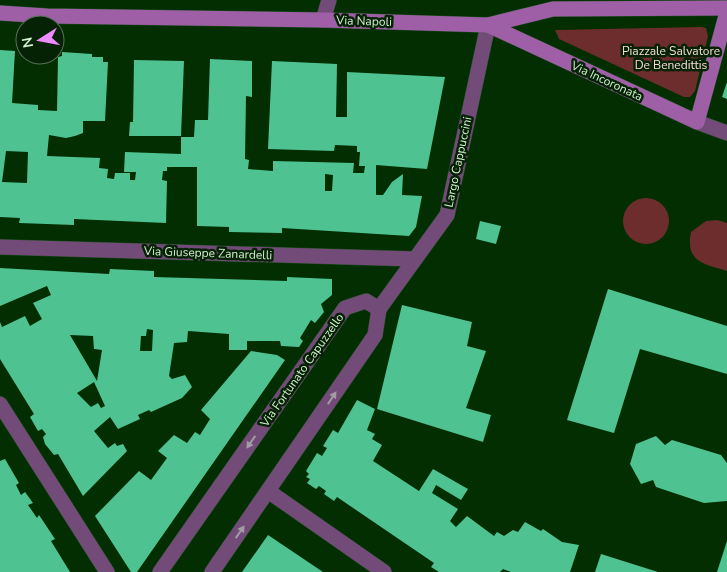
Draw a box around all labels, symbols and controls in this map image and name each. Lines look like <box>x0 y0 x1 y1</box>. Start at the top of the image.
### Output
street label: Via Napoli <box>335 12 392 30</box>
north arrow <box>15 15 65 65</box>
text: N <box>17 35 38 49</box>
park label: Piazzale Salvatore De Benedittis <box>622 43 720 73</box>
street label: Via Incoronata <box>568 57 645 105</box>
street label: Largo Cappuccini <box>441 115 475 209</box>
street label: Via Giuseppe Zanardelli <box>143 243 272 263</box>
street label: Via Fortunato Capuzzello <box>256 310 348 431</box>
one-way arrow <box>327 391 337 405</box>
one-way arrow <box>246 435 256 449</box>
one-way arrow <box>235 525 245 539</box>

